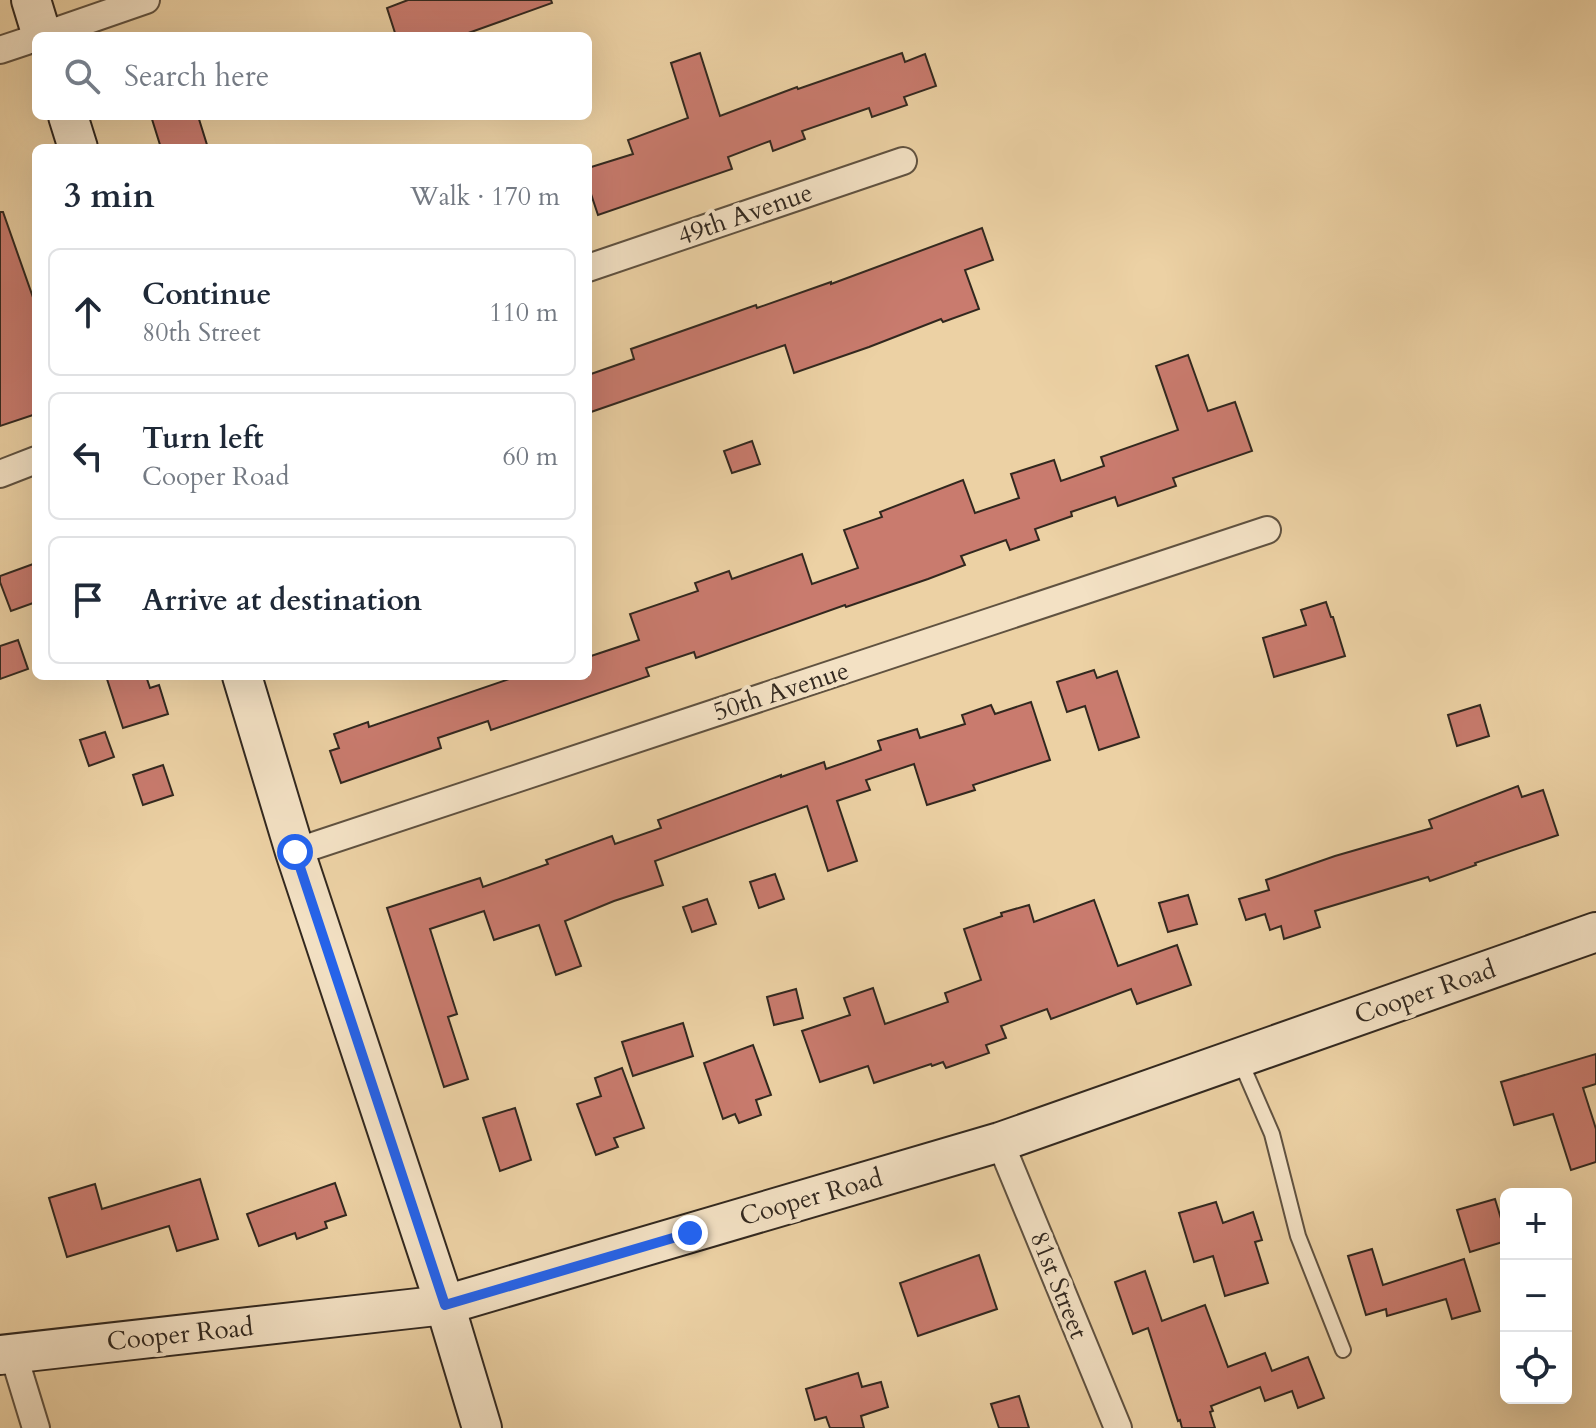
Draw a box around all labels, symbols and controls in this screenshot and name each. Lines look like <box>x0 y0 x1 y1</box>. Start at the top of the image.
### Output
search box <box>32 32 592 120</box>
icon: search <box>60 54 104 98</box>
text: Search here <box>124 56 269 97</box>
text: 3 min <box>64 173 155 219</box>
street label: 49th Avenue <box>673 175 817 253</box>
text: Walk · 170 m <box>410 179 560 214</box>
text: Continue <box>142 274 271 315</box>
icon: ahead <box>66 290 110 334</box>
text: 110 m <box>489 295 558 330</box>
text: 80th Street <box>142 315 261 350</box>
text: Turn left <box>142 418 264 459</box>
icon: left <box>66 434 110 478</box>
text: 60 m <box>502 439 558 474</box>
text: Cooper Road <box>142 459 289 494</box>
icon: arrive <box>66 578 110 622</box>
text: Arrive at destination <box>142 580 422 621</box>
street label: 50th Avenue <box>709 653 853 729</box>
route start <box>277 834 313 870</box>
street label: Cooper Road <box>1350 951 1500 1033</box>
street label: Cooper Road <box>735 1160 887 1234</box>
map controls <box>1500 1188 1572 1404</box>
button: + <box>1500 1188 1572 1260</box>
route end <box>672 1215 708 1251</box>
street label: 81st Street <box>1022 1226 1096 1344</box>
button: − <box>1500 1260 1572 1332</box>
street label: Cooper Road <box>105 1309 255 1359</box>
button: locate <box>1500 1332 1572 1404</box>

